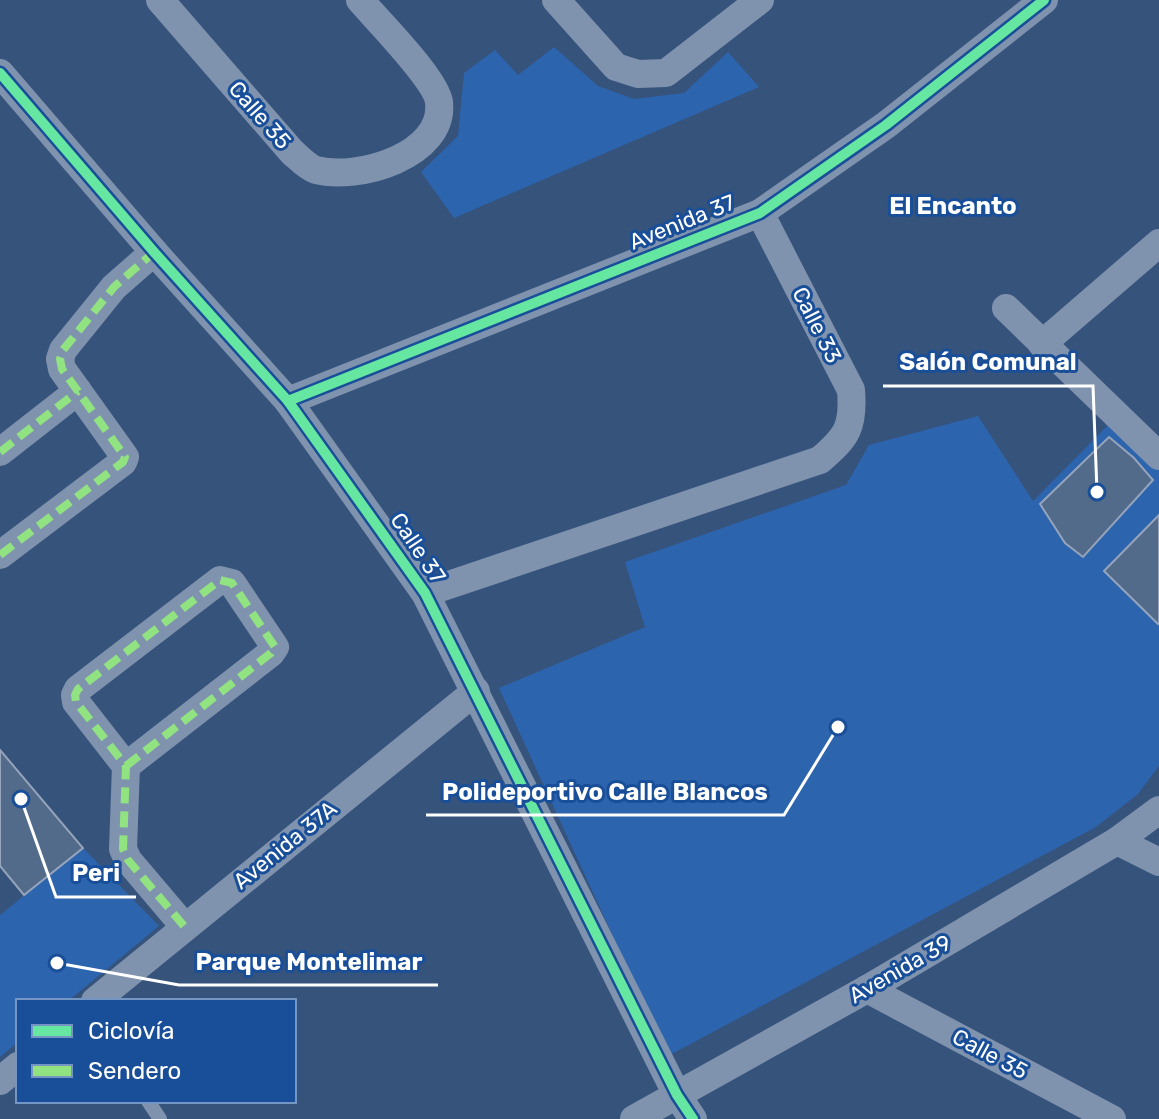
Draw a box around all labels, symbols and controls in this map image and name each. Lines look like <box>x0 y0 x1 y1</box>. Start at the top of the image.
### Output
street label: Calle 35 <box>223 75 297 155</box>
street label: Avenida 37 <box>625 189 739 255</box>
district label: El Encanto <box>889 192 1017 220</box>
street label: Calle 33 <box>786 282 848 368</box>
callout: Salón Comunal <box>883 338 1093 386</box>
text: Salón Comunal <box>899 348 1077 376</box>
street label: Calle 37 <box>385 507 451 589</box>
callout: Polideportivo Calle Blancos <box>426 767 784 815</box>
text: Polideportivo Calle Blancos <box>442 778 768 806</box>
street label: Avenida 37A <box>228 795 342 895</box>
callout: Peri <box>56 849 136 897</box>
text: Peri <box>72 859 120 887</box>
street label: Avenida 39 <box>844 929 956 1009</box>
callout: Parque Montelimar <box>179 937 438 985</box>
text: Parque Montelimar <box>196 948 423 976</box>
legend <box>16 999 296 1103</box>
text: Ciclovía <box>88 1017 175 1045</box>
street label: Calle 35 <box>948 1023 1032 1085</box>
text: Sendero <box>88 1057 181 1085</box>

